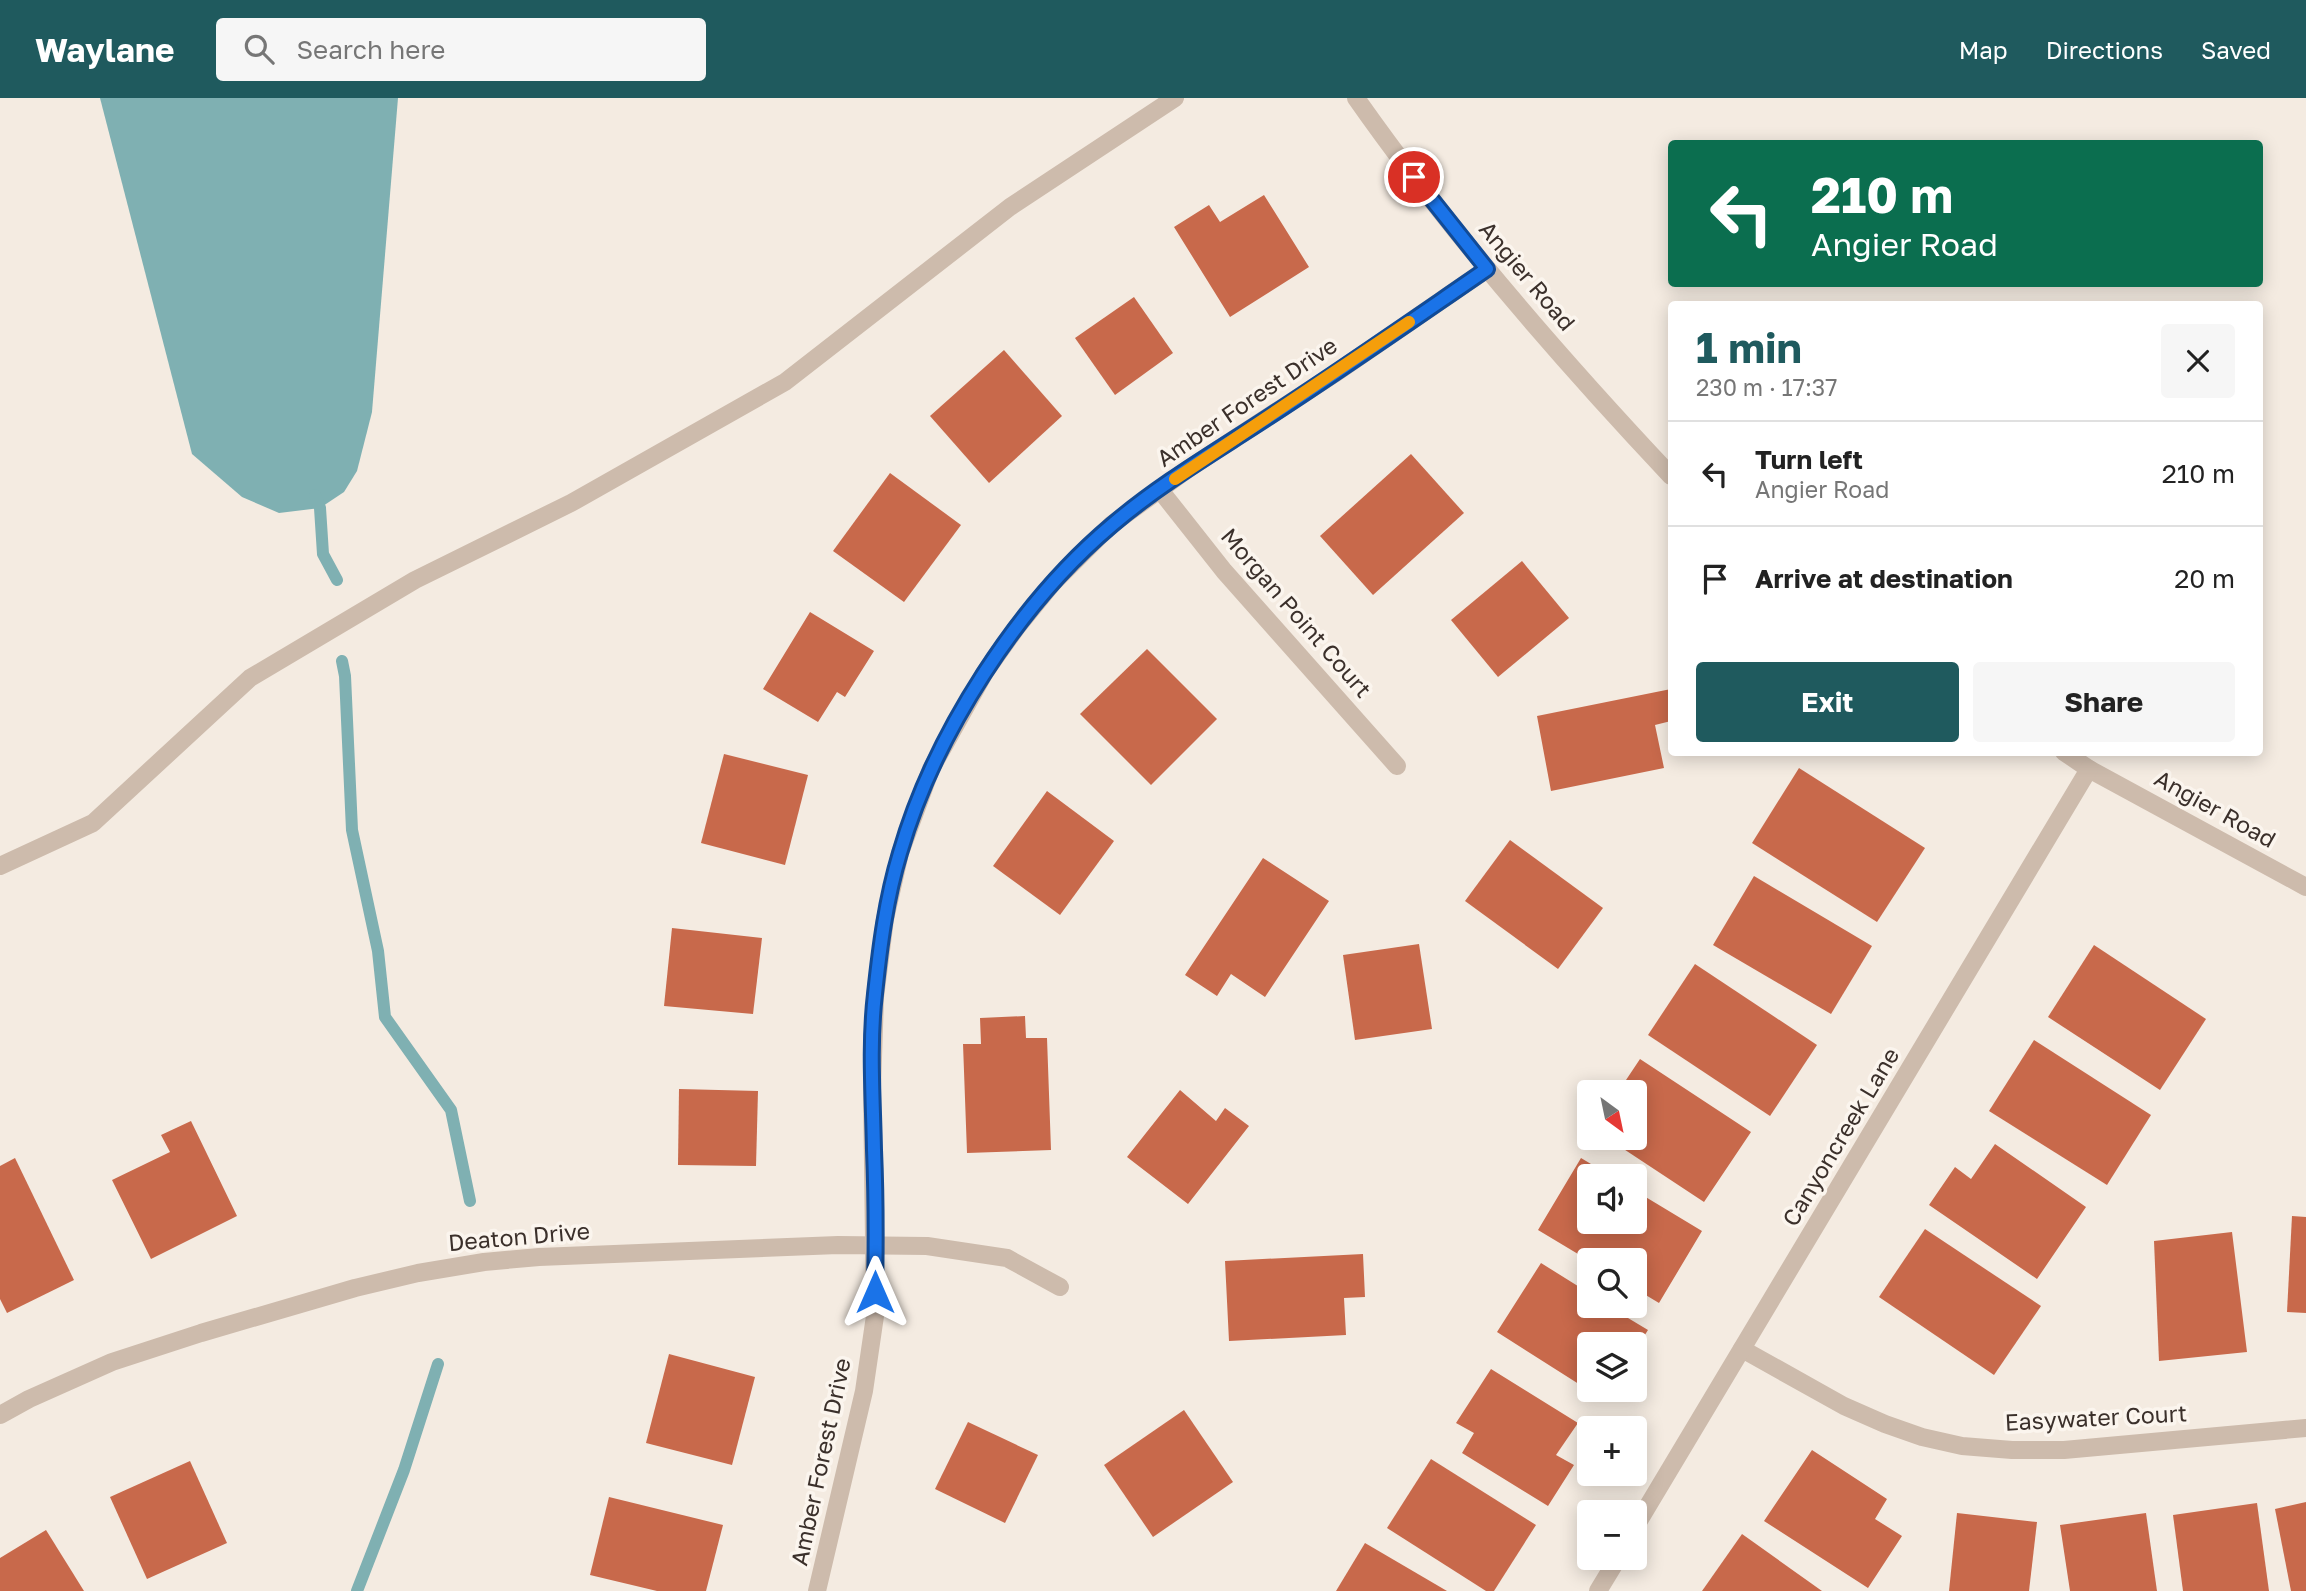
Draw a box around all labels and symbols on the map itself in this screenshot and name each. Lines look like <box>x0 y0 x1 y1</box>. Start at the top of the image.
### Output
pin <box>1384 147 1444 207</box>
street label: Angier Road <box>1474 215 1582 336</box>
street label: Amber Forest Drive <box>1151 330 1342 472</box>
street label: Morgan Point Court <box>1216 522 1378 703</box>
street label: Angier Road <box>2150 763 2281 853</box>
street label: Canyoncreek Lane <box>1776 1042 1904 1231</box>
north arrow <box>1577 1080 1647 1150</box>
street label: Deaton Drive <box>447 1216 591 1256</box>
position arrow <box>838 1255 912 1329</box>
street label: Amber Forest Drive <box>784 1355 856 1568</box>
street label: Easywater Court <box>2004 1398 2188 1436</box>

